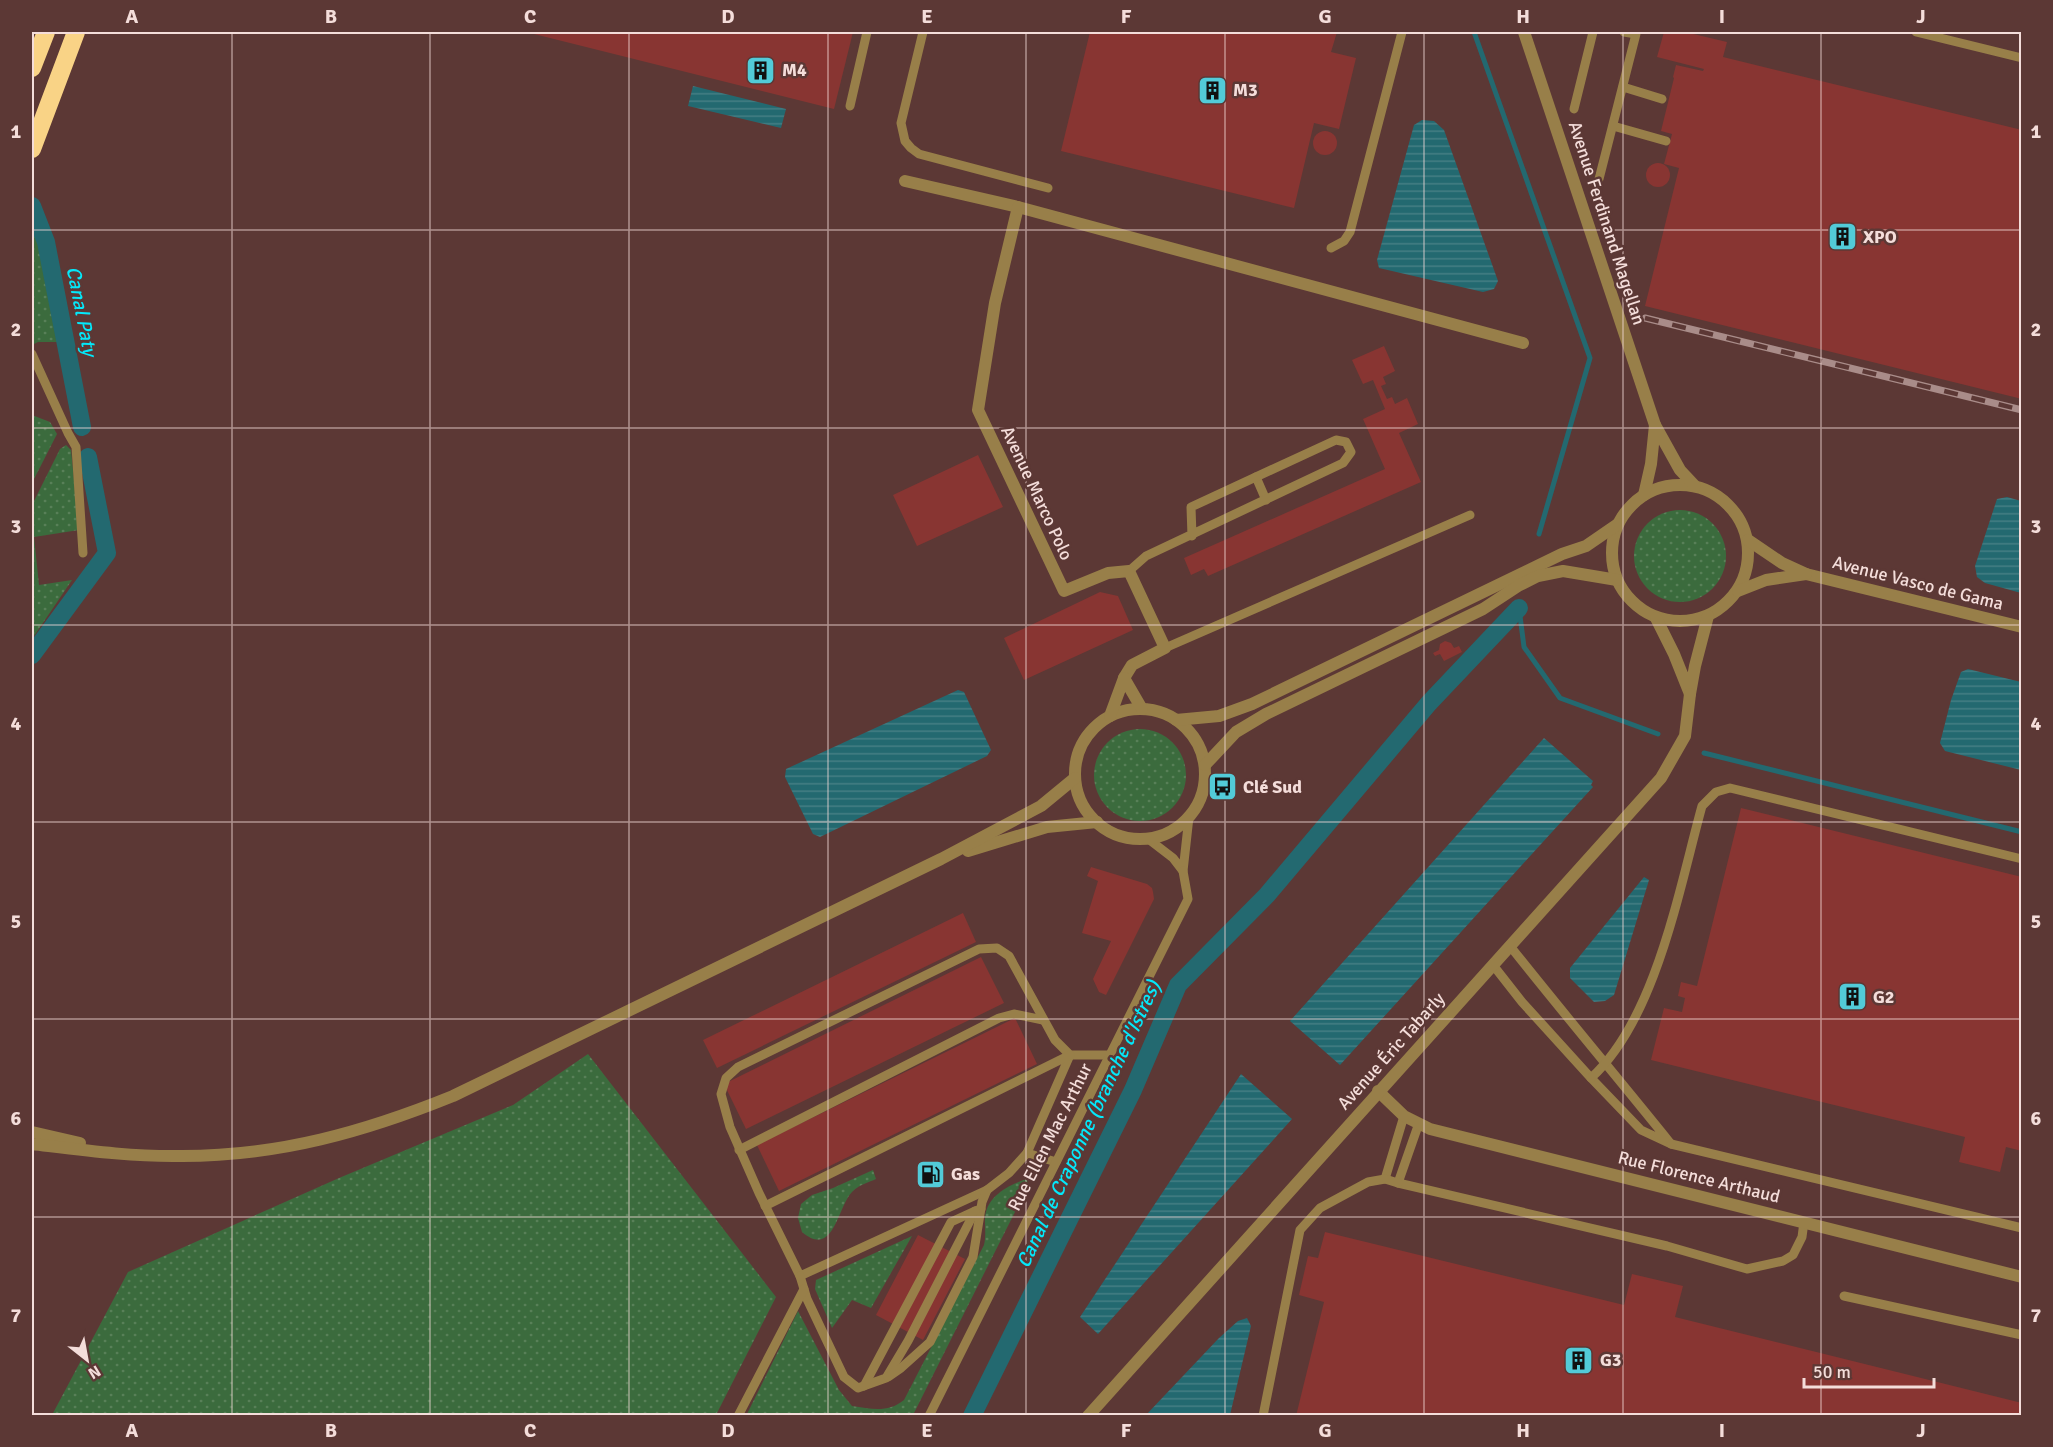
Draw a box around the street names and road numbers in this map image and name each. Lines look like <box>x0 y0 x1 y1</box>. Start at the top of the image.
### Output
street label: Avenue Ferdinand Magellan <box>1564 118 1650 328</box>
street label: Avenue Marco Polo <box>996 422 1078 564</box>
street label: Avenue Vasco de Gama <box>1830 551 2006 615</box>
street label: Avenue Éric Tabarly <box>1333 987 1450 1114</box>
street label: Rue Ellen Mac Arthur <box>1003 1059 1097 1215</box>
street label: Rue Florence Arthaud <box>1616 1146 1782 1208</box>

